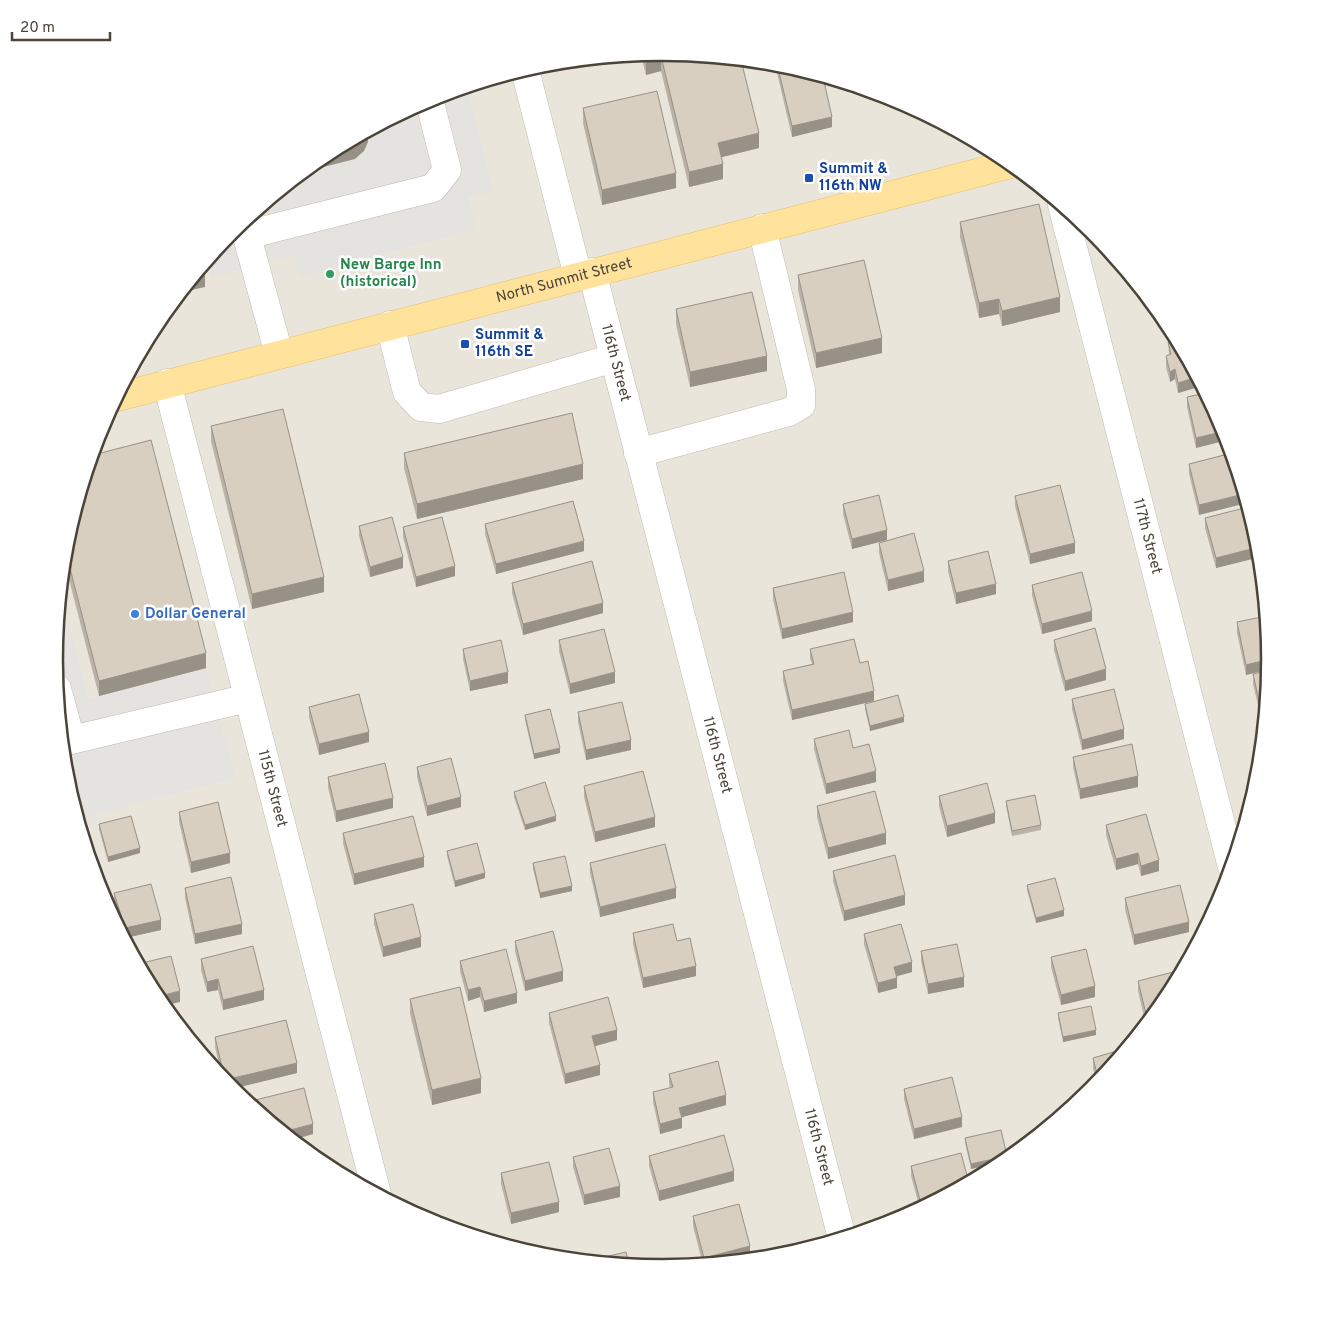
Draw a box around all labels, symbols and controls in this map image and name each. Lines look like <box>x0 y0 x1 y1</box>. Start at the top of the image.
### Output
scale bar <box>12 10 110 42</box>
text: 20 m <box>20 19 55 38</box>
place label: Summit & 116th NW <box>819 160 888 196</box>
marker: Summit & 116th NW <box>803 172 815 184</box>
street label: North Summit Street <box>494 254 634 307</box>
place label: New Barge Inn (historical) <box>340 256 442 292</box>
marker: New Barge Inn (historical) <box>324 268 336 280</box>
street label: 116th Street <box>596 322 635 404</box>
place label: Summit & 116th SE <box>475 326 544 362</box>
marker: Summit & 116th SE <box>459 338 471 350</box>
street label: 117th Street <box>1128 496 1166 576</box>
place label: Dollar General <box>145 605 246 624</box>
marker: Dollar General <box>129 608 141 620</box>
street label: 116th Street <box>698 715 736 796</box>
street label: 115th Street <box>253 748 291 829</box>
street label: 116th Street <box>799 1107 838 1188</box>

